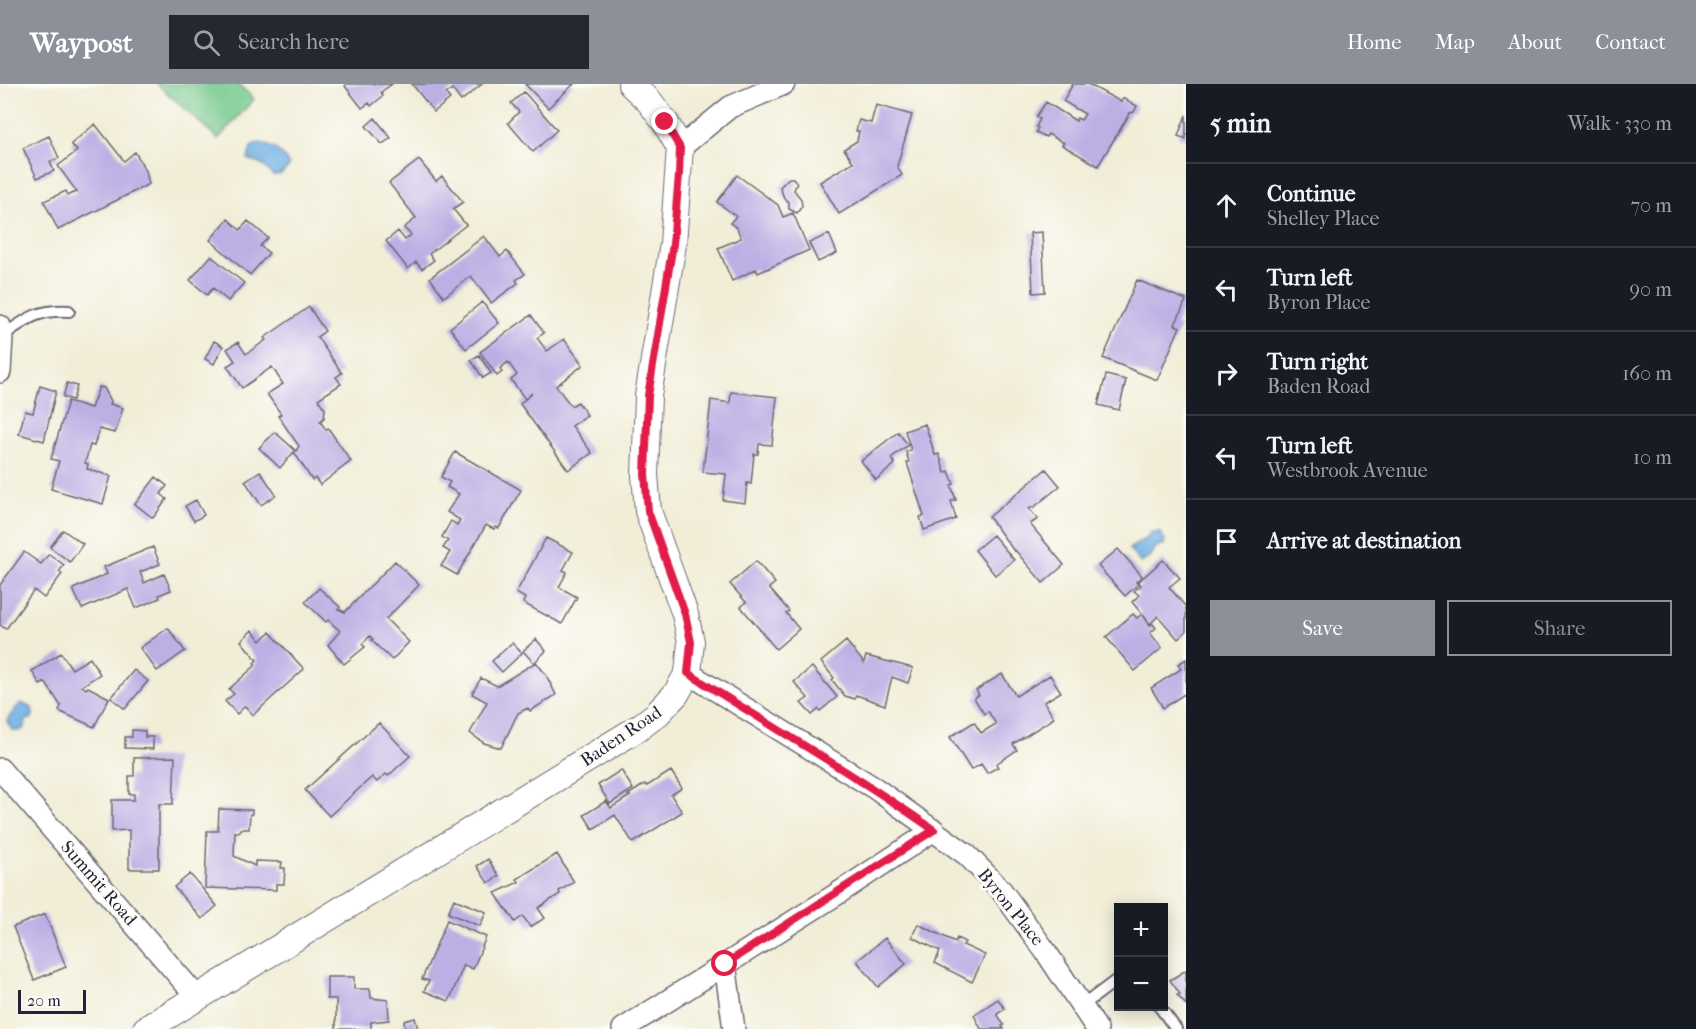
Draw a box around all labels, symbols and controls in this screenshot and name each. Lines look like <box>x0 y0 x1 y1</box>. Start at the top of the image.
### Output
search box <box>169 15 589 69</box>
text: Waypost <box>30 26 133 59</box>
icon: search <box>190 26 223 59</box>
text: Search here <box>238 29 349 55</box>
text: Home <box>1347 30 1402 54</box>
text: Map <box>1435 30 1475 54</box>
text: About <box>1508 30 1562 54</box>
text: Contact <box>1595 30 1666 54</box>
route end <box>651 108 677 134</box>
text: 5 min <box>1210 108 1271 139</box>
text: Walk · 330 m <box>1568 112 1672 135</box>
text: Continue <box>1267 181 1356 207</box>
icon: ahead <box>1210 189 1243 222</box>
text: 70 m <box>1630 194 1672 217</box>
text: Shelley Place <box>1267 207 1379 230</box>
text: Turn left <box>1267 265 1353 291</box>
icon: left <box>1210 273 1243 306</box>
text: 90 m <box>1630 278 1672 301</box>
text: Byron Place <box>1267 291 1371 314</box>
text: Turn right <box>1267 349 1368 375</box>
icon: right <box>1210 357 1243 390</box>
text: 160 m <box>1622 362 1672 385</box>
text: Baden Road <box>1267 375 1370 398</box>
text: Turn left <box>1267 433 1353 459</box>
icon: left <box>1210 441 1243 474</box>
text: 10 m <box>1633 446 1672 469</box>
text: Westbrook Avenue <box>1267 459 1428 482</box>
icon: arrive <box>1210 525 1243 558</box>
text: Arrive at destination <box>1267 528 1461 554</box>
button: Save <box>1210 600 1435 656</box>
button: Share <box>1447 600 1672 656</box>
street label: Baden Road <box>577 702 666 771</box>
street label: Summit Road <box>56 837 141 930</box>
street label: Byron Place <box>973 865 1048 950</box>
map controls <box>1114 903 1168 1011</box>
button: + <box>1114 903 1168 957</box>
route start <box>711 950 737 976</box>
button: − <box>1114 957 1168 1011</box>
scale bar <box>18 987 86 1014</box>
text: 20 m <box>27 991 61 1010</box>

